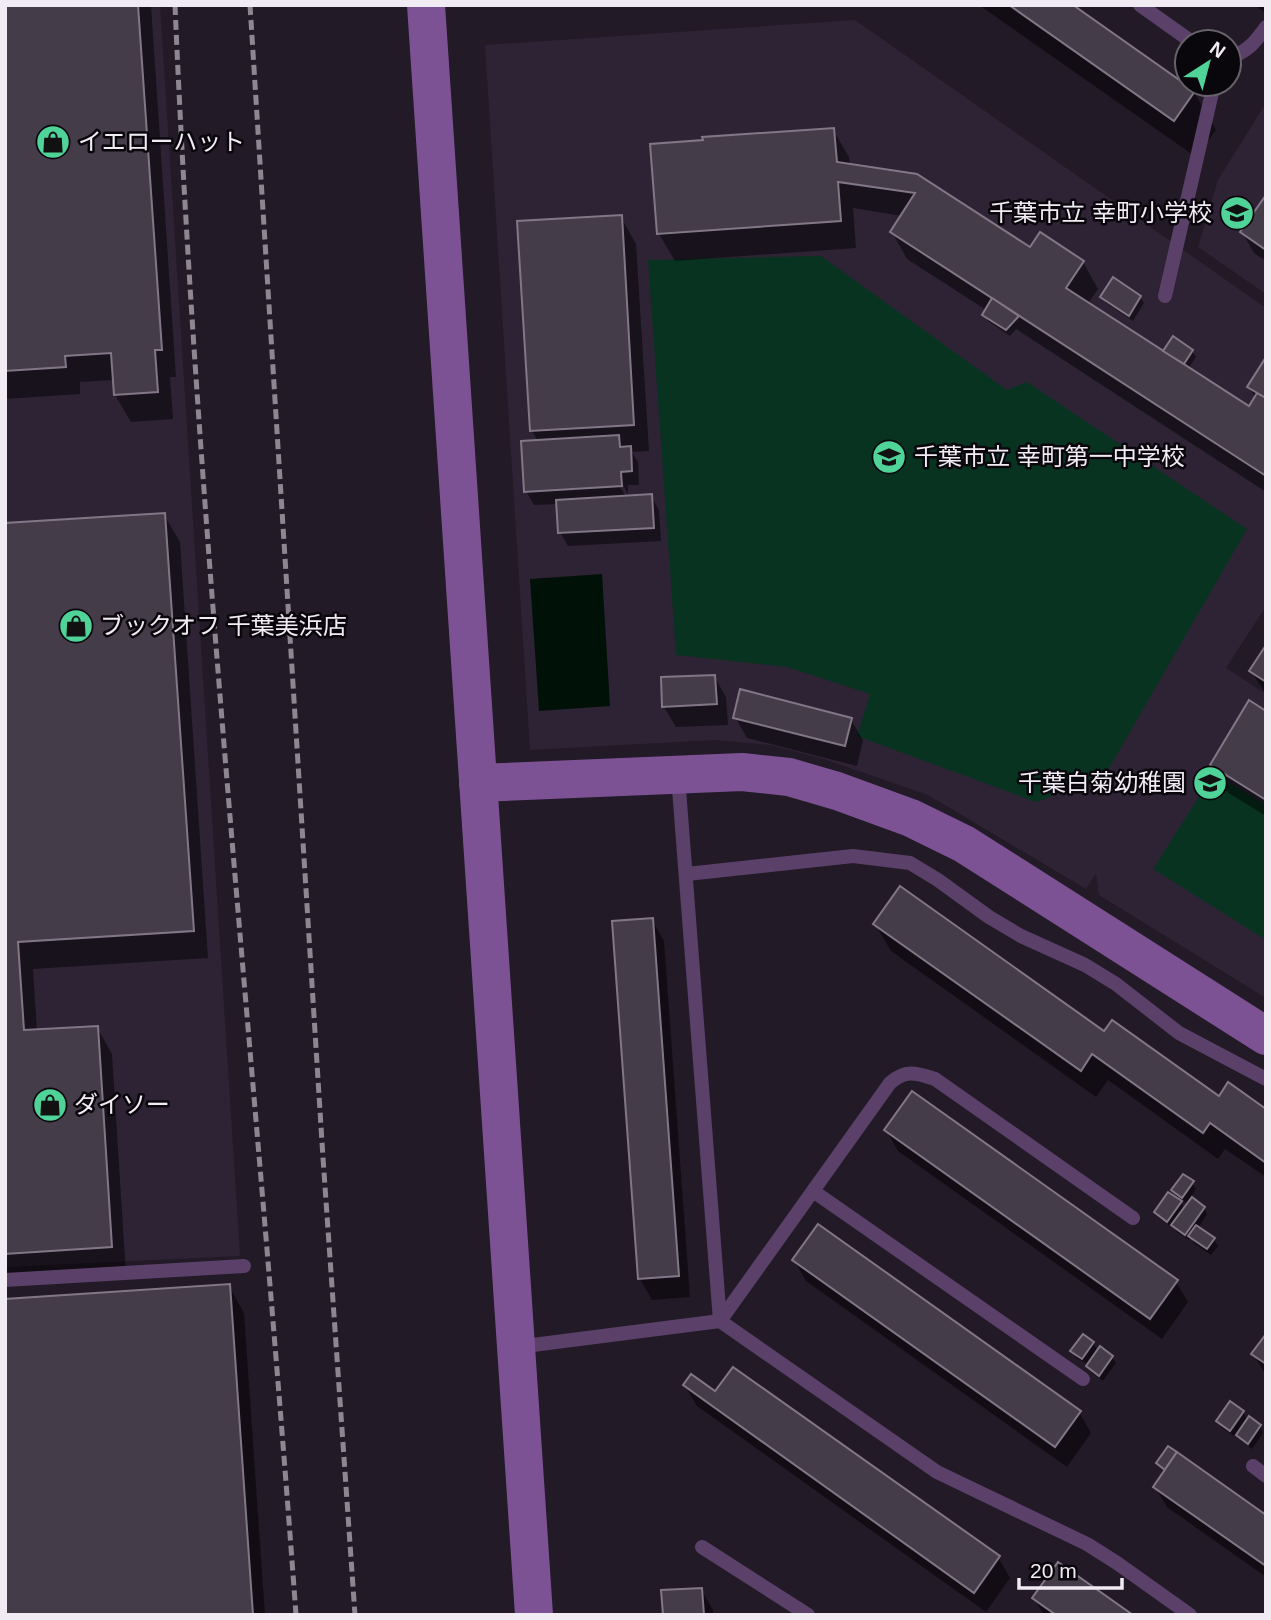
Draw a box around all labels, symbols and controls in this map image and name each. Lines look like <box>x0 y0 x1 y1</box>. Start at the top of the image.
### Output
north arrow <box>1173 28 1243 98</box>
text: N <box>1206 37 1229 62</box>
shop icon: イエローハット <box>34 123 72 161</box>
place label: イエローハット <box>78 128 245 155</box>
school or university icon: 千葉市立 幸町小学校 <box>1218 194 1256 232</box>
place label: 千葉市立 幸町小学校 <box>989 199 1212 226</box>
school or university icon: 千葉市立 幸町第一中学校 <box>870 438 908 476</box>
place label: 千葉市立 幸町第一中学校 <box>914 443 1185 470</box>
shop icon: ブックオフ 千葉美浜店 <box>57 607 95 645</box>
place label: ブックオフ 千葉美浜店 <box>100 612 347 639</box>
school or university icon: 千葉白菊幼稚園 <box>1191 764 1229 802</box>
place label: 千葉白菊幼稚園 <box>1018 769 1186 796</box>
shop icon: ダイソー <box>31 1086 69 1124</box>
place label: ダイソー <box>74 1091 170 1118</box>
scale bar <box>1019 1546 1122 1590</box>
text: 20 m <box>1030 1559 1077 1582</box>

